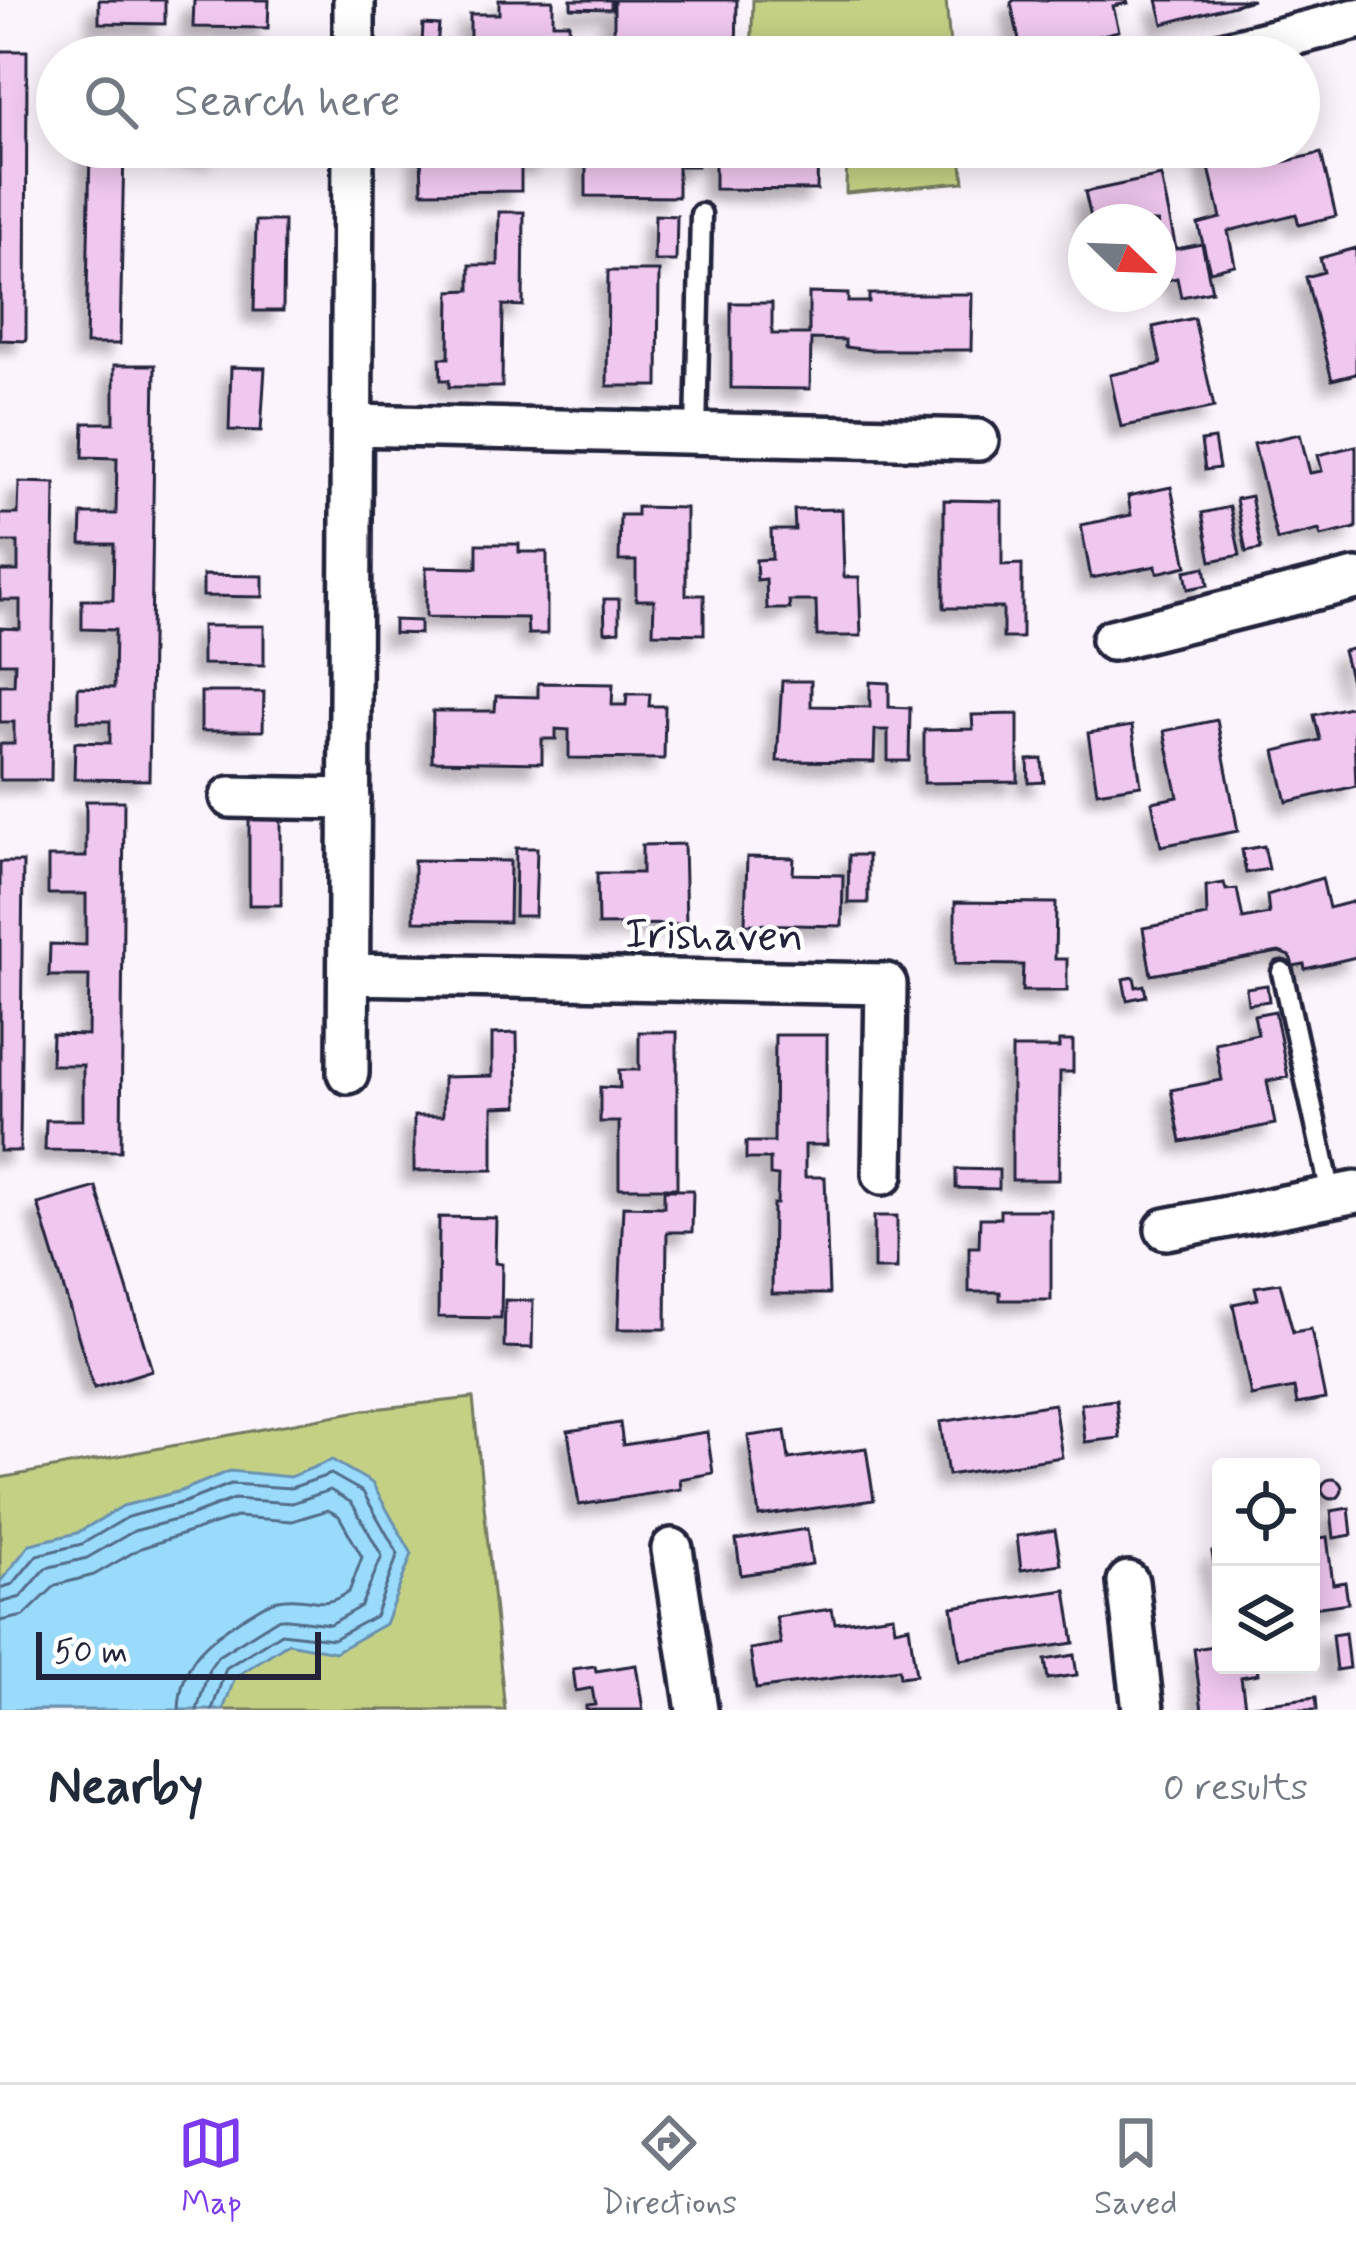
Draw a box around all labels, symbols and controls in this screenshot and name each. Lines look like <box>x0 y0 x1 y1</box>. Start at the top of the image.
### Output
search box <box>36 36 1320 168</box>
icon: search <box>78 69 144 135</box>
text: Search here <box>174 73 401 132</box>
north arrow <box>1068 204 1176 312</box>
street label: Irishaven <box>624 905 804 968</box>
map controls <box>1212 1458 1320 1674</box>
button: locate <box>1212 1458 1320 1566</box>
button: layers <box>1212 1566 1320 1674</box>
scale bar <box>36 1626 321 1679</box>
text: 50 m <box>54 1631 128 1675</box>
text: Nearby <box>48 1755 203 1821</box>
text: 0 results <box>1163 1763 1308 1814</box>
tab: Map <box>178 2110 244 2226</box>
tab: Directions <box>601 2110 737 2226</box>
tab: Saved <box>1094 2110 1178 2226</box>

